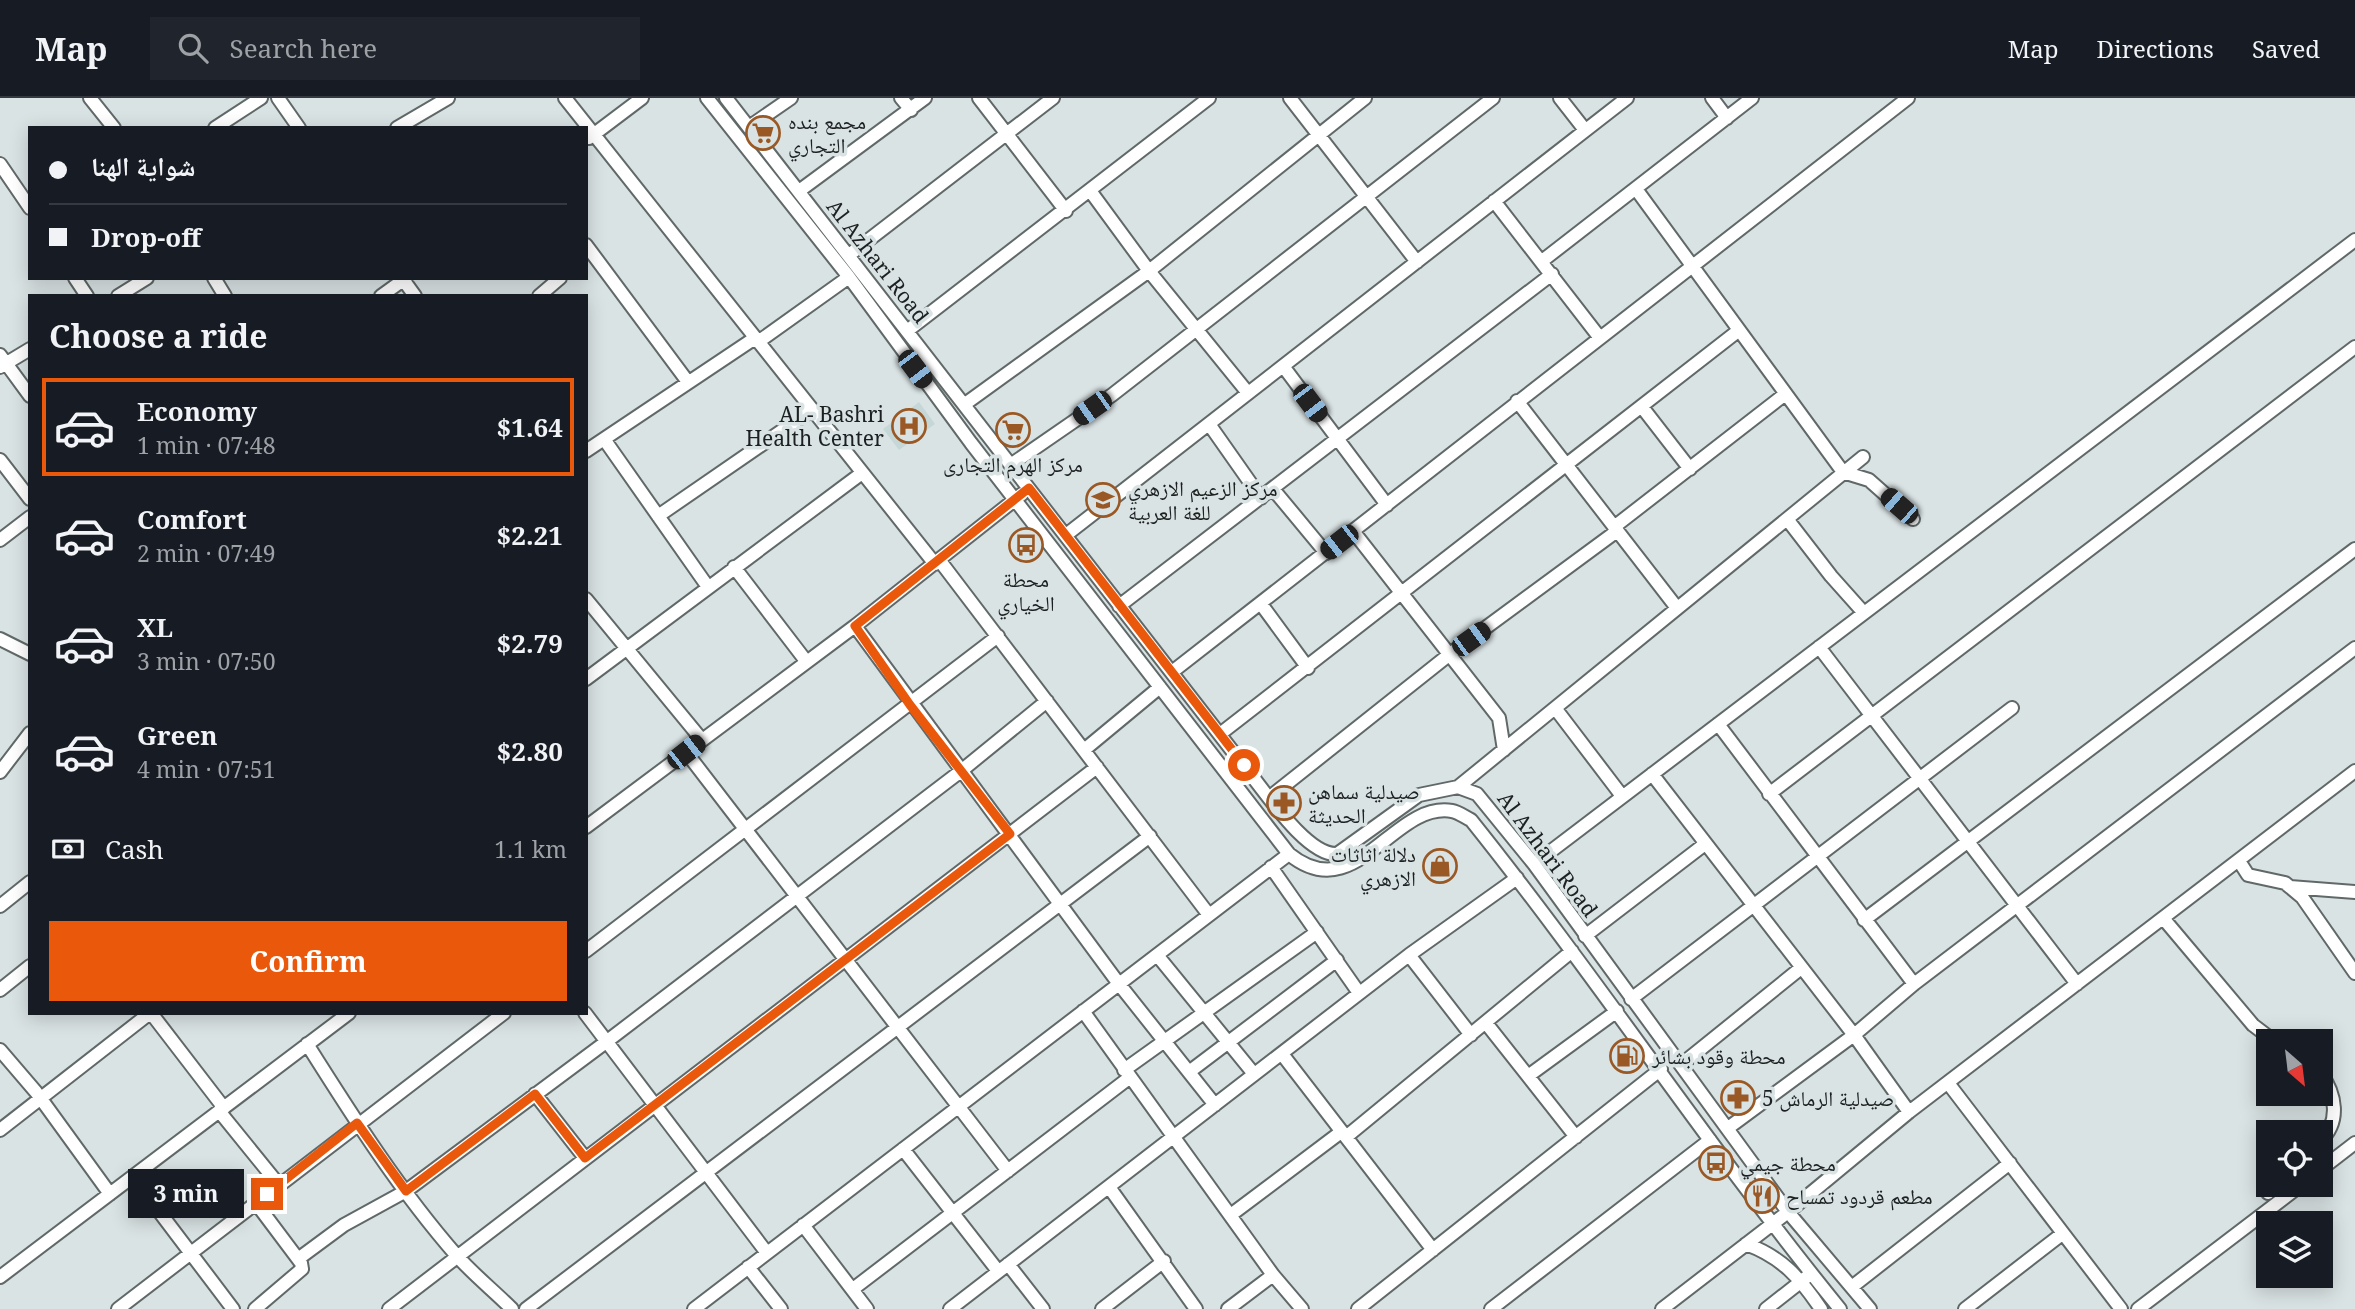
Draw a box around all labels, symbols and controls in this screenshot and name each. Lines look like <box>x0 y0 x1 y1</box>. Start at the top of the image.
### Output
search box <box>150 17 640 80</box>
text: Map <box>35 26 108 71</box>
icon: search <box>174 29 212 67</box>
text: Search here <box>230 30 377 66</box>
text: Map <box>2008 32 2059 65</box>
text: Directions <box>2097 32 2214 65</box>
text: Saved <box>2252 32 2320 65</box>
place label: مجمع بنده التجاري <box>788 107 866 162</box>
supermarket icon: مجمع بنده التجاري <box>744 114 782 152</box>
text: شواية الهنا <box>91 148 196 184</box>
street label: Al Azhari Road <box>821 193 935 329</box>
text: Drop-off <box>91 219 201 255</box>
text: Choose a ride <box>49 314 268 357</box>
car <box>894 346 937 392</box>
car <box>1289 380 1332 426</box>
car <box>1069 387 1116 429</box>
text: Economy <box>137 393 257 429</box>
icon: car <box>53 396 116 459</box>
place label: AL- Bashri Health Center <box>745 400 884 452</box>
hospital icon: AL- Bashri Health Center <box>890 407 928 445</box>
text: $1.64 <box>497 409 563 445</box>
supermarket icon: مركز الهرم التجارى <box>994 411 1032 449</box>
text: 1 min · 07:48 <box>137 429 275 461</box>
place label: مركز الهرم التجارى <box>943 450 1083 479</box>
place label: مركز الزعيم الازهري للغة العربية <box>1128 474 1277 526</box>
school or university icon: مركز الزعيم الازهري للغة العربية <box>1084 481 1122 519</box>
car <box>1877 484 1922 528</box>
text: Comfort <box>137 501 247 537</box>
icon: car <box>53 504 116 567</box>
text: $2.21 <box>497 517 563 553</box>
car <box>1316 521 1363 563</box>
bus stop icon: محطة الخياري <box>1007 526 1045 564</box>
text: 2 min · 07:49 <box>137 537 275 569</box>
place label: محطة الخياري <box>997 565 1055 620</box>
text: XL <box>137 609 173 645</box>
icon: car <box>53 612 116 675</box>
car <box>1448 618 1495 660</box>
text: $2.79 <box>497 625 563 661</box>
text: 3 min · 07:50 <box>137 645 275 677</box>
text: Green <box>137 717 218 753</box>
icon: car <box>53 720 116 783</box>
car <box>663 731 710 773</box>
text: $2.80 <box>497 733 563 769</box>
route start <box>1228 749 1260 781</box>
text: 4 min · 07:51 <box>137 753 275 785</box>
place label: صيدلية سماهن الحديثة <box>1308 777 1420 829</box>
pharmacy icon: صيدلية سماهن الحديثة <box>1265 784 1303 822</box>
street label: Al Azhari Road <box>1492 786 1604 922</box>
icon: cash <box>49 830 87 868</box>
text: Cash <box>105 831 164 867</box>
text: 1.1 km <box>494 833 567 865</box>
place label: دلالة اثاثات الازهري <box>1331 840 1416 895</box>
shop icon: دلالة اثاثات الازهري <box>1421 847 1459 885</box>
button: Confirm <box>49 921 567 1001</box>
north arrow <box>2256 1029 2333 1106</box>
map controls <box>2256 1029 2333 1288</box>
fuel station icon: محطة وقود بشائر <box>1608 1037 1646 1075</box>
place label: محطة وقود بشائر <box>1651 1042 1786 1070</box>
pharmacy icon: صيدلية الرماش 5 <box>1719 1079 1757 1117</box>
place label: صيدلية الرماش 5 <box>1762 1084 1894 1112</box>
button: locate <box>2256 1120 2333 1197</box>
bus stop icon: محطة جيمي <box>1697 1144 1735 1182</box>
place label: محطة جيمي <box>1740 1149 1836 1180</box>
callout: 3 min <box>127 1170 243 1218</box>
text: 3 min <box>153 1177 219 1209</box>
restaurant icon: مطعم قردود تمساح <box>1743 1177 1781 1215</box>
route end <box>251 1178 283 1210</box>
place label: مطعم قردود تمساح <box>1786 1182 1932 1211</box>
button: layers <box>2256 1211 2333 1288</box>

